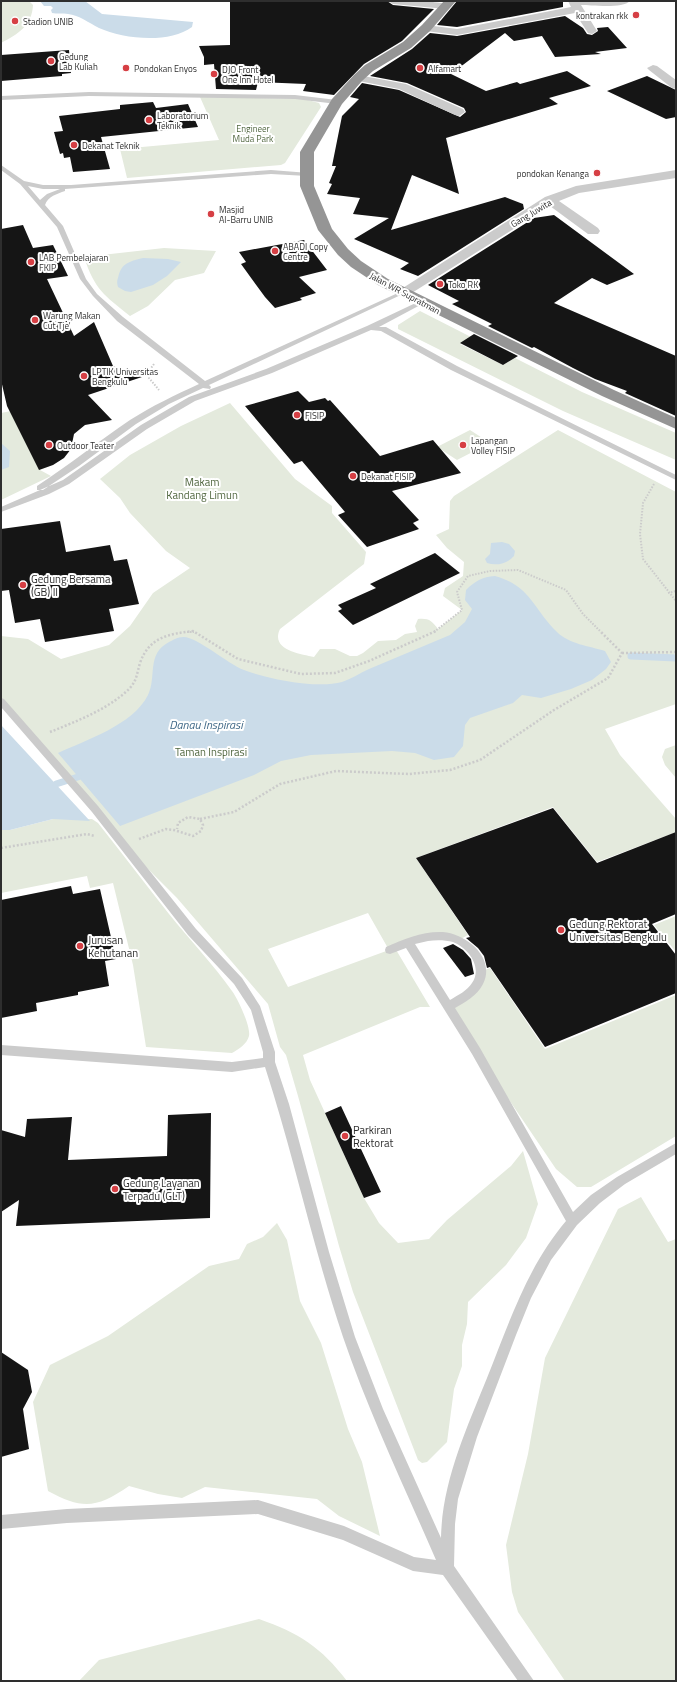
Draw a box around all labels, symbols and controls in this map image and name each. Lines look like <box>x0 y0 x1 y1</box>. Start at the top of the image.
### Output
place label: kontrakan rkk <box>576 9 629 22</box>
marker: kontrakan rkk <box>631 10 641 20</box>
place label: Stadion UNIB <box>23 15 74 28</box>
marker: Stadion UNIB <box>10 16 20 26</box>
place label: Gedung Lab Kuliah <box>59 50 98 73</box>
marker: Gedung Lab Kuliah <box>46 56 56 66</box>
place label: Pondokan Enyos <box>134 62 197 75</box>
place label: Alfamart <box>428 62 462 75</box>
marker: Pondokan Enyos <box>121 63 131 73</box>
place label: DJO Front One Inn Hotel <box>222 63 274 86</box>
marker: Alfamart <box>415 63 425 73</box>
marker: DJO Front One Inn Hotel <box>209 69 219 79</box>
place label: Laboratorium Teknik <box>157 109 208 132</box>
marker: Laboratorium Teknik <box>144 115 154 125</box>
park label: Engineer Muda Park <box>233 122 274 145</box>
place label: Dekanat Teknik <box>82 139 140 152</box>
marker: Dekanat Teknik <box>69 140 79 150</box>
place label: pondokan Kenanga <box>517 167 589 180</box>
marker: pondokan Kenanga <box>592 168 602 178</box>
street label: Gang Juwita <box>508 195 554 230</box>
place label: Masjid Al-Barru UNIB <box>219 203 274 226</box>
marker: Masjid Al-Barru UNIB <box>206 209 216 219</box>
place label: ABADI Copy Centre <box>283 240 328 263</box>
marker: ABADI Copy Centre <box>270 246 280 256</box>
place label: LAB Pembelajaran FKIP <box>39 251 109 274</box>
marker: LAB Pembelajaran FKIP <box>26 257 36 267</box>
street label: Jalan WR Supratman <box>367 269 443 317</box>
place label: Toko RK <box>448 278 478 291</box>
marker: Toko RK <box>435 279 445 289</box>
place label: Warung Makan Cut Tje' <box>43 309 101 332</box>
marker: Warung Makan Cut Tje' <box>30 315 40 325</box>
place label: LPTIK Universitas Bengkulu <box>92 365 158 388</box>
marker: LPTIK Universitas Bengkulu <box>79 371 89 381</box>
place label: FISIP <box>305 409 325 422</box>
marker: FISIP <box>292 410 302 420</box>
place label: Lapangan Volley FISIP <box>471 434 516 457</box>
place label: Outdoor Teater <box>57 439 114 452</box>
marker: Outdoor Teater <box>44 440 54 450</box>
marker: Lapangan Volley FISIP <box>458 440 468 450</box>
place label: Dekanat FISIP <box>361 470 415 483</box>
marker: Dekanat FISIP <box>348 471 358 481</box>
park label: Makam Kandang Limun <box>166 474 238 503</box>
place label: Gedung Bersama (GB) II <box>31 571 111 600</box>
marker: Gedung Bersama (GB) II <box>18 580 28 590</box>
water label: Danau Inspirasi <box>169 715 244 734</box>
park label: Taman Inspirasi <box>175 744 247 760</box>
place label: Gedung Rektorat Universitas Bengkulu <box>569 916 667 945</box>
marker: Gedung Rektorat Universitas Bengkulu <box>556 925 566 935</box>
place label: Jurusan Kehutanan <box>88 932 138 961</box>
marker: Jurusan Kehutanan <box>75 941 85 951</box>
place label: Parkiran Rektorat <box>353 1122 393 1151</box>
marker: Parkiran Rektorat <box>340 1131 350 1141</box>
place label: Gedung Layanan Terpadu (GLT) <box>123 1175 200 1204</box>
marker: Gedung Layanan Terpadu (GLT) <box>110 1184 120 1194</box>

